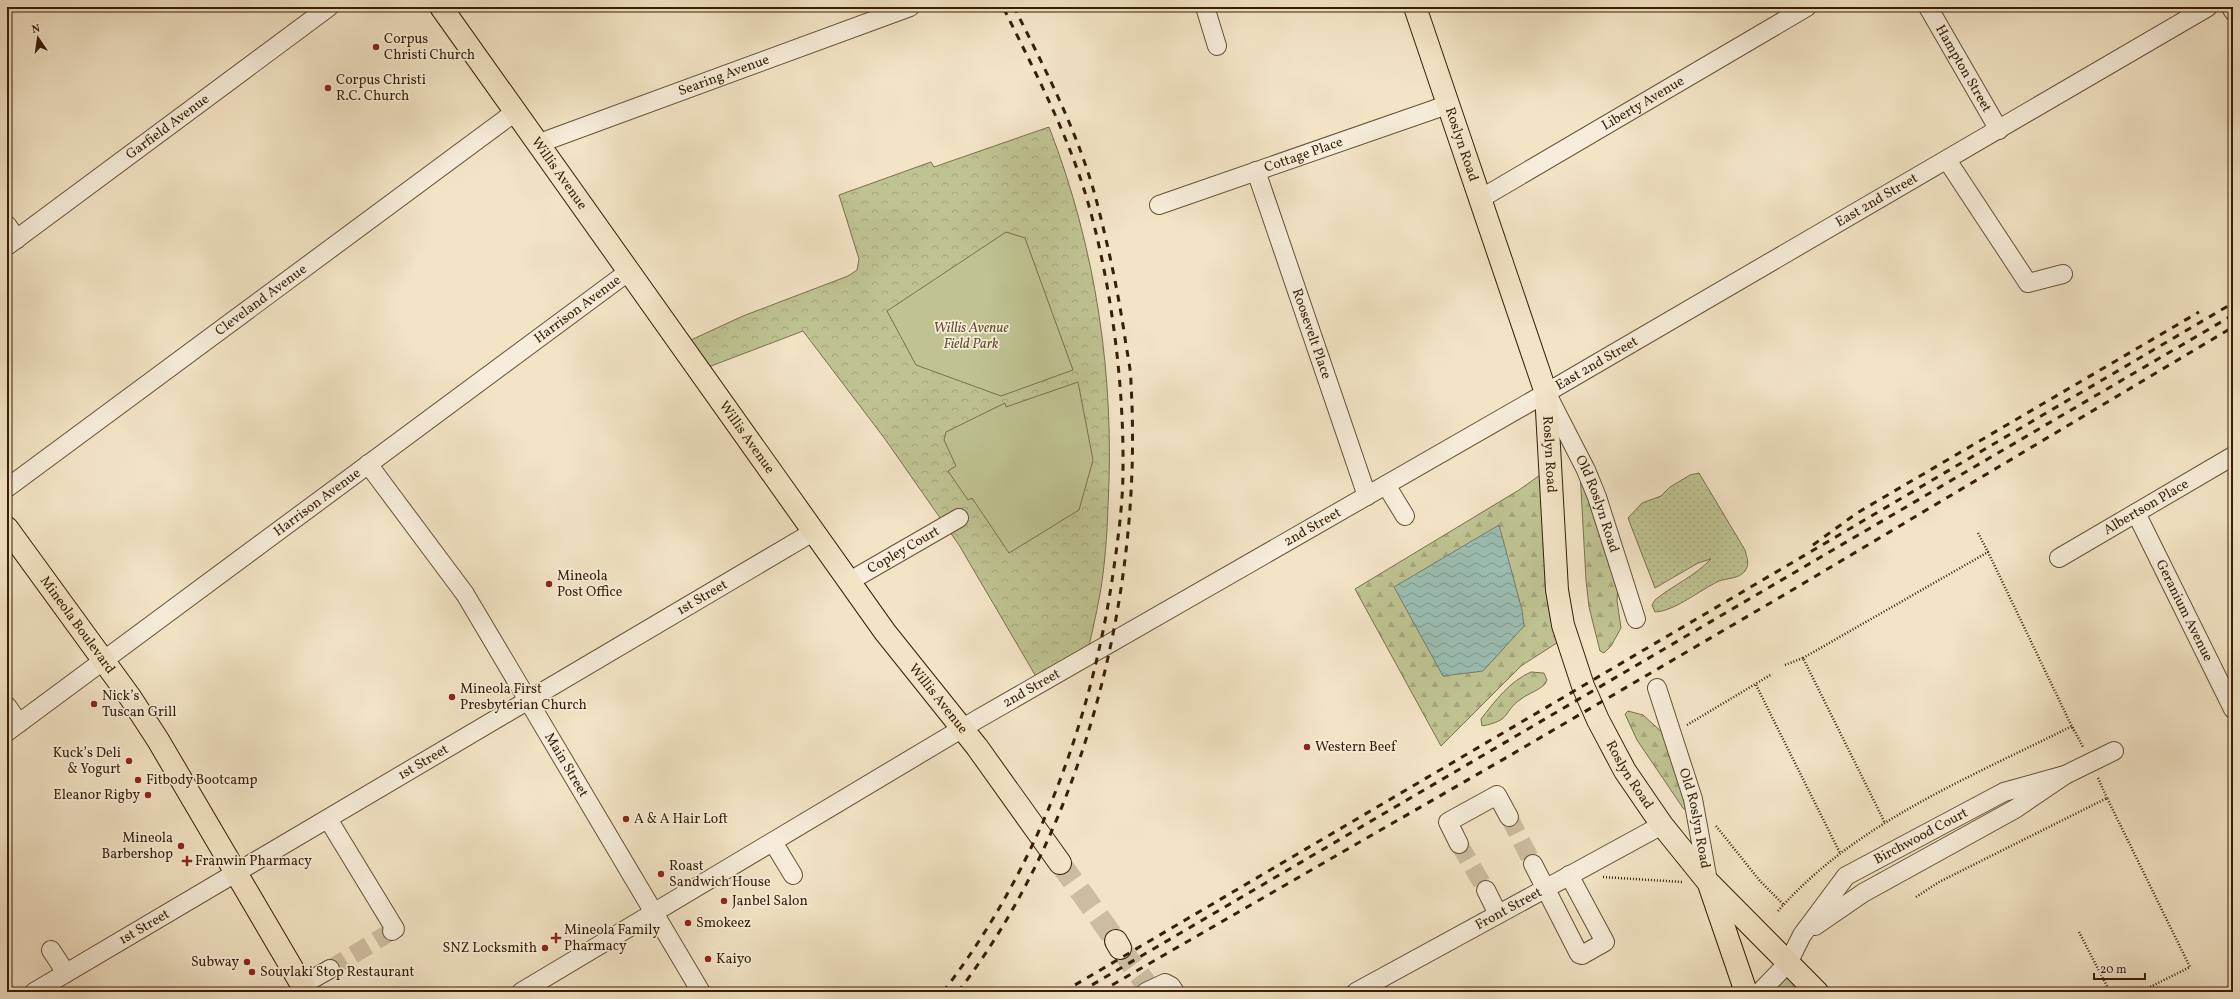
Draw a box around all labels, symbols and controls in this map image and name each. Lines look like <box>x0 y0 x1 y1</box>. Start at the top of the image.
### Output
north arrow <box>18 18 58 58</box>
street label: Hampton Street <box>1931 21 1996 116</box>
text: N <box>31 22 42 38</box>
place label: Corpus Christi Church <box>384 30 475 65</box>
marker: Corpus Christi Church <box>371 42 381 52</box>
street label: Searing Avenue <box>676 50 772 101</box>
place label: Corpus Christi R.C. Church <box>336 71 426 106</box>
street label: Liberty Avenue <box>1598 71 1688 135</box>
marker: Corpus Christi R.C. Church <box>323 83 333 93</box>
street label: Garfield Avenue <box>122 89 213 164</box>
street label: Roslyn Road <box>1440 105 1483 184</box>
street label: Cottage Place <box>1262 132 1346 177</box>
street label: Willis Avenue <box>527 133 592 214</box>
street label: East 2nd Street <box>1832 169 1921 232</box>
street label: Cleveland Avenue <box>211 259 311 340</box>
street label: Harrison Avenue <box>530 271 625 348</box>
street label: Roosevelt Place <box>1287 286 1336 382</box>
park label: Willis Avenue Field Park <box>933 319 1009 354</box>
street label: East 2nd Street <box>1552 332 1642 395</box>
street label: Willis Avenue <box>714 397 779 478</box>
street label: Roslyn Road <box>1538 415 1561 494</box>
street label: Old Roslyn Road <box>1571 452 1624 555</box>
street label: Harrison Avenue <box>270 463 365 541</box>
street label: Albertson Place <box>2100 474 2193 539</box>
street label: 2nd Street <box>1280 503 1345 551</box>
street label: Copley Court <box>864 522 943 578</box>
street label: Geranium Avenue <box>2151 557 2218 665</box>
place label: Mineola Post Office <box>557 567 623 602</box>
street label: Mineola Boulevard <box>36 572 120 678</box>
street label: 1st Street <box>673 575 731 620</box>
marker: Mineola Post Office <box>544 579 554 589</box>
street label: Willis Avenue <box>904 659 973 738</box>
street label: 2nd Street <box>999 664 1064 712</box>
place label: Mineola First Presbyterian Church <box>460 680 587 715</box>
place label: Nick’s Tuscan Grill <box>102 687 176 722</box>
marker: Mineola First Presbyterian Church <box>447 692 457 702</box>
marker: Nick’s Tuscan Grill <box>89 699 99 709</box>
street label: Main Street <box>540 729 593 801</box>
street label: Roslyn Road <box>1601 737 1658 813</box>
place label: Western Beef <box>1315 738 1397 757</box>
street label: 1st Street <box>394 740 452 785</box>
marker: Western Beef <box>1302 742 1312 752</box>
place label: Kuck’s Deli & Yogurt <box>53 744 121 779</box>
marker: Kuck’s Deli & Yogurt <box>124 756 134 766</box>
street label: Old Roslyn Road <box>1674 766 1715 870</box>
place label: Fitbody Bootcamp <box>146 771 258 790</box>
marker: Fitbody Bootcamp <box>133 775 143 785</box>
place label: Eleanor Rigby <box>53 786 140 805</box>
marker: Eleanor Rigby <box>143 790 153 800</box>
street label: Birchwood Court <box>1870 803 1971 869</box>
place label: A & A Hair Loft <box>634 810 728 829</box>
marker: A & A Hair Loft <box>621 814 631 824</box>
place label: Mineola Barbershop <box>101 829 173 864</box>
marker: Mineola Barbershop <box>176 841 186 851</box>
place label: Franwin Pharmacy <box>195 852 312 871</box>
marker: Franwin Pharmacy <box>182 856 192 866</box>
place label: Roast Sandwich House <box>669 857 771 892</box>
marker: Roast Sandwich House <box>656 869 666 879</box>
street label: Front Street <box>1472 883 1546 935</box>
place label: Janbel Salon <box>732 892 808 911</box>
marker: Janbel Salon <box>719 896 729 906</box>
street label: 1st Street <box>115 904 173 949</box>
place label: Smokeez <box>696 914 751 933</box>
marker: Smokeez <box>683 918 693 928</box>
place label: Mineola Family Pharmacy <box>564 921 660 956</box>
marker: Mineola Family Pharmacy <box>551 933 561 943</box>
place label: SNZ Locksmith <box>443 939 537 958</box>
marker: SNZ Locksmith <box>540 943 550 953</box>
place label: Kaiyo <box>716 950 752 969</box>
place label: Subway <box>191 953 239 972</box>
marker: Kaiyo <box>703 954 713 964</box>
scale bar <box>2094 955 2145 981</box>
marker: Subway <box>242 957 252 967</box>
text: 20 m <box>2100 962 2127 978</box>
place label: Souvlaki Stop Restaurant <box>260 963 415 982</box>
marker: Souvlaki Stop Restaurant <box>247 967 257 977</box>

